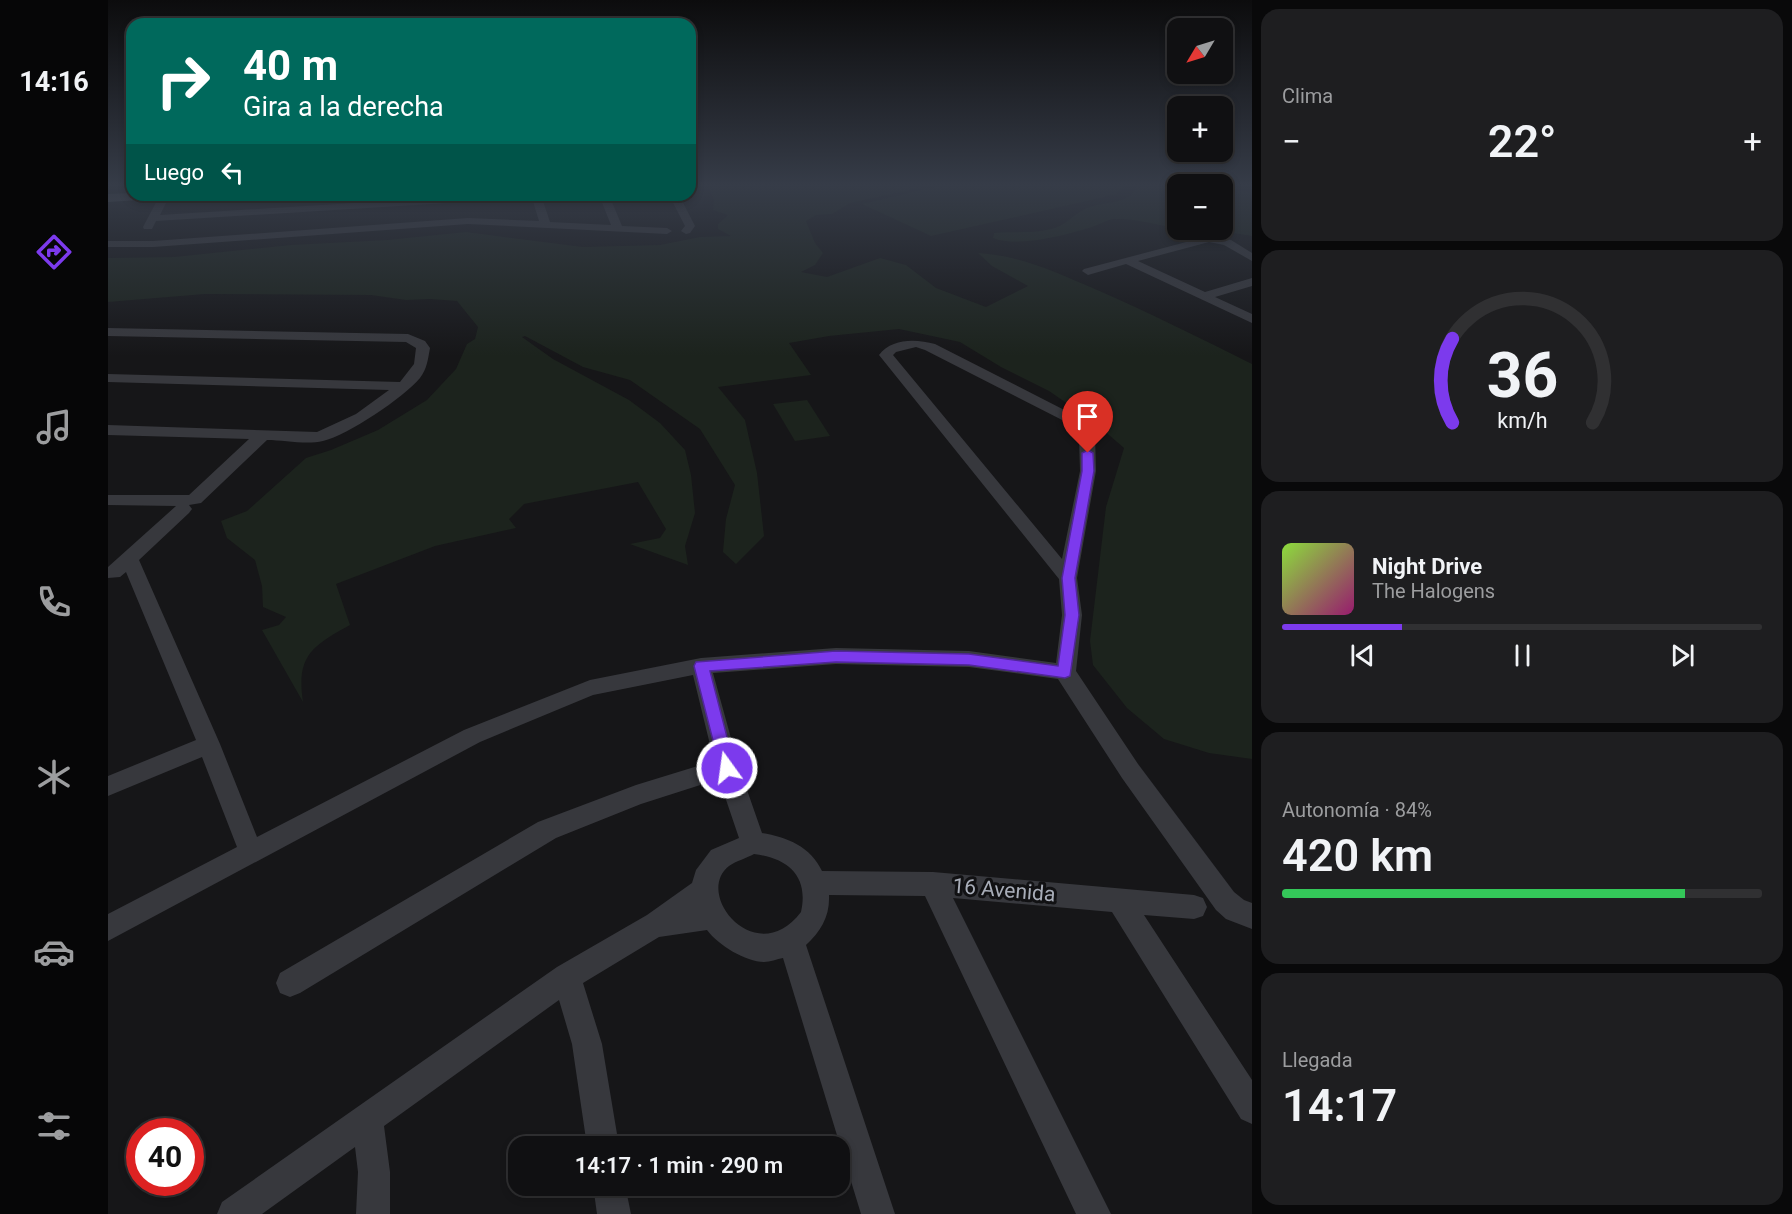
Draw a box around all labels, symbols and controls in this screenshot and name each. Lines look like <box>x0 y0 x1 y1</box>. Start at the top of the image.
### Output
north arrow <box>1167 18 1233 84</box>
map controls <box>1167 18 1233 240</box>
text: 40 m <box>243 41 338 90</box>
icon: right <box>144 42 222 120</box>
text: 14:16 <box>19 66 89 98</box>
text: Clima <box>1282 84 1333 108</box>
text: Gira a la derecha <box>243 91 444 123</box>
button: + <box>1167 96 1233 162</box>
text: 22° <box>1488 115 1556 168</box>
text: − <box>1282 122 1301 161</box>
text: + <box>1743 122 1762 161</box>
icon: left <box>216 156 249 189</box>
text: Luego <box>144 160 204 185</box>
button: − <box>1167 174 1233 240</box>
icon: directions <box>33 231 75 273</box>
text: 36 <box>1486 339 1558 412</box>
pin <box>1062 391 1113 453</box>
icon: arrive <box>1071 400 1104 433</box>
icon: music <box>33 406 75 448</box>
text: km/h <box>1497 408 1547 433</box>
text: Night Drive <box>1372 554 1482 579</box>
text: The Halogens <box>1372 579 1495 603</box>
icon: phone <box>33 581 75 623</box>
icon: previous <box>1346 639 1379 672</box>
icon: pause <box>1506 639 1539 672</box>
icon: next <box>1666 639 1699 672</box>
position arrow <box>695 736 759 800</box>
icon: climate <box>33 756 75 798</box>
text: Autonomía · 84% <box>1282 798 1432 822</box>
text: 420 km <box>1282 829 1433 882</box>
street label: 16 Avenida <box>952 874 1056 906</box>
icon: car <box>33 931 75 973</box>
text: Llegada <box>1282 1048 1353 1072</box>
text: 14:17 <box>1282 1079 1397 1132</box>
icon: filters <box>33 1105 75 1147</box>
speed limit sign: 40 <box>126 1118 204 1196</box>
text: 14:17 · 1 min · 290 m <box>575 1153 783 1178</box>

